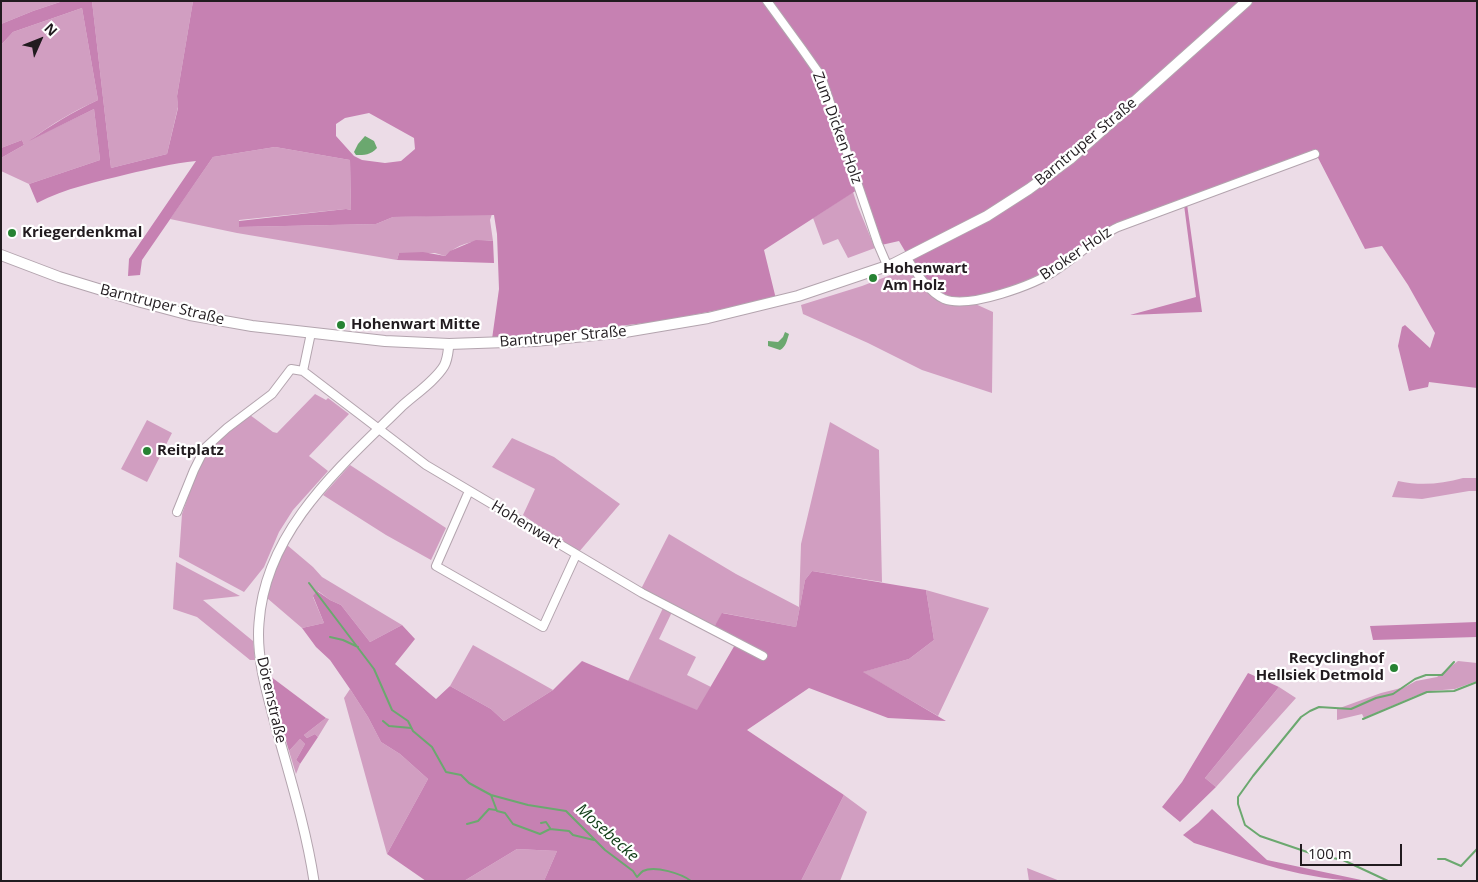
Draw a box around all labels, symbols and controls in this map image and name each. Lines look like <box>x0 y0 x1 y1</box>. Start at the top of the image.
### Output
north arrow <box>15 15 65 65</box>
text: N <box>40 19 62 40</box>
street label: Zum Dicken Holz <box>808 70 866 186</box>
street label: Barntruper Straße <box>1031 94 1141 190</box>
place label: Kriegerdenkmal <box>22 224 142 242</box>
street label: Broker Holz <box>1037 224 1115 284</box>
marker: Kriegerdenkmal <box>6 227 18 239</box>
place label: Hohenwart Am Holz <box>883 260 968 295</box>
marker: Hohenwart Am Holz <box>867 272 879 284</box>
street label: Barntruper Straße <box>98 281 226 329</box>
place label: Hohenwart Mitte <box>351 316 480 334</box>
marker: Hohenwart Mitte <box>335 319 347 331</box>
street label: Barntruper Straße <box>499 322 627 352</box>
place label: Reitplatz <box>157 442 224 460</box>
marker: Reitplatz <box>141 445 153 457</box>
street label: Hohenwart <box>488 497 564 553</box>
place label: Recyclinghof Hellsiek Detmold <box>1256 650 1384 685</box>
street label: Dörenstraße <box>252 655 290 745</box>
marker: Recyclinghof Hellsiek Detmold <box>1388 662 1400 674</box>
water label: Mosebecke <box>572 800 642 866</box>
scale bar <box>1303 834 1406 866</box>
text: 100 m <box>1308 843 1352 863</box>

